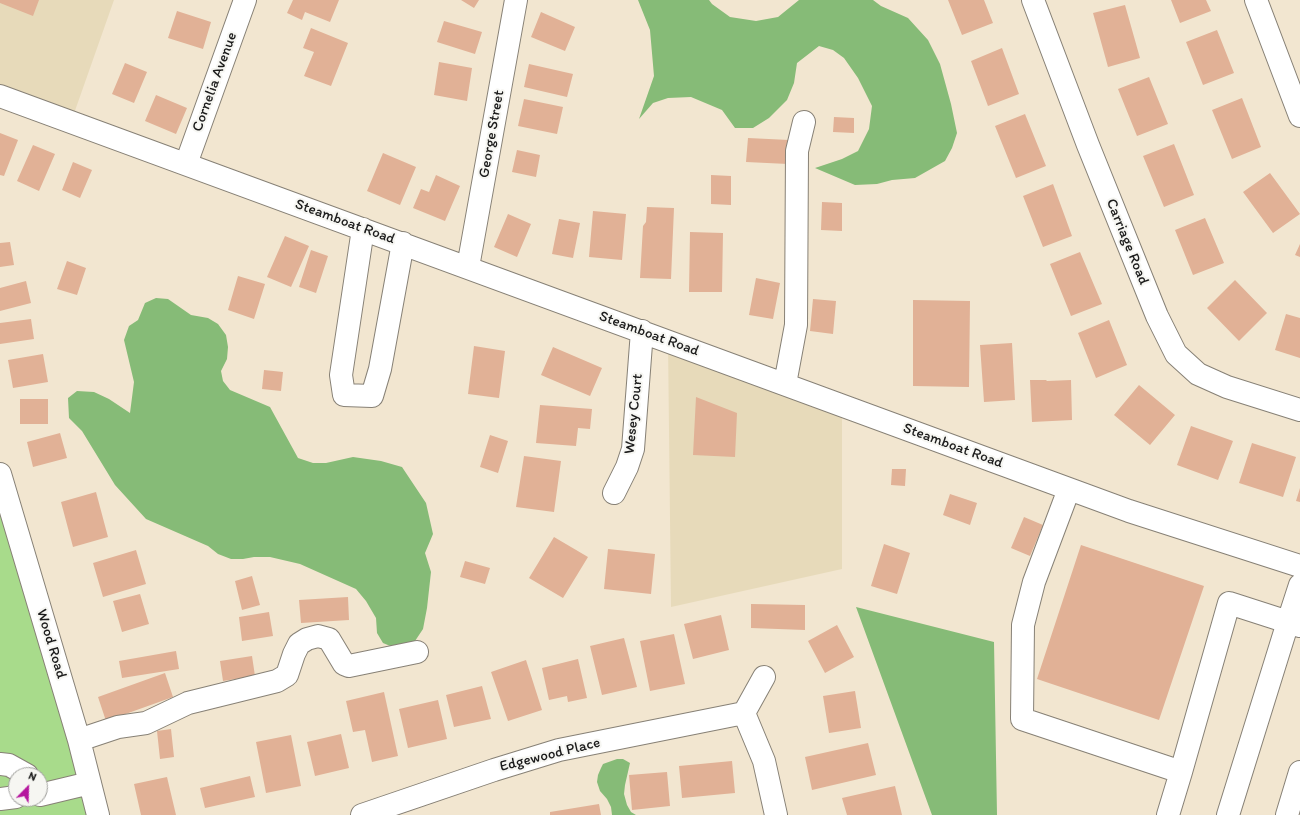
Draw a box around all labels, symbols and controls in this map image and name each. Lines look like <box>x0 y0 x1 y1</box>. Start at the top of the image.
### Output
street label: Cornelia Avenue <box>189 30 241 134</box>
street label: George Street <box>475 89 509 179</box>
street label: Steamboat Road <box>292 196 398 248</box>
street label: Carriage Road <box>1102 196 1152 288</box>
street label: Steamboat Road <box>596 308 702 360</box>
street label: Wesey Court <box>621 373 647 455</box>
street label: Steamboat Road <box>900 420 1006 472</box>
street label: Wood Road <box>32 607 70 681</box>
street label: Edgewood Place <box>498 734 602 776</box>
north arrow <box>8 767 48 807</box>
text: N <box>27 769 38 784</box>

